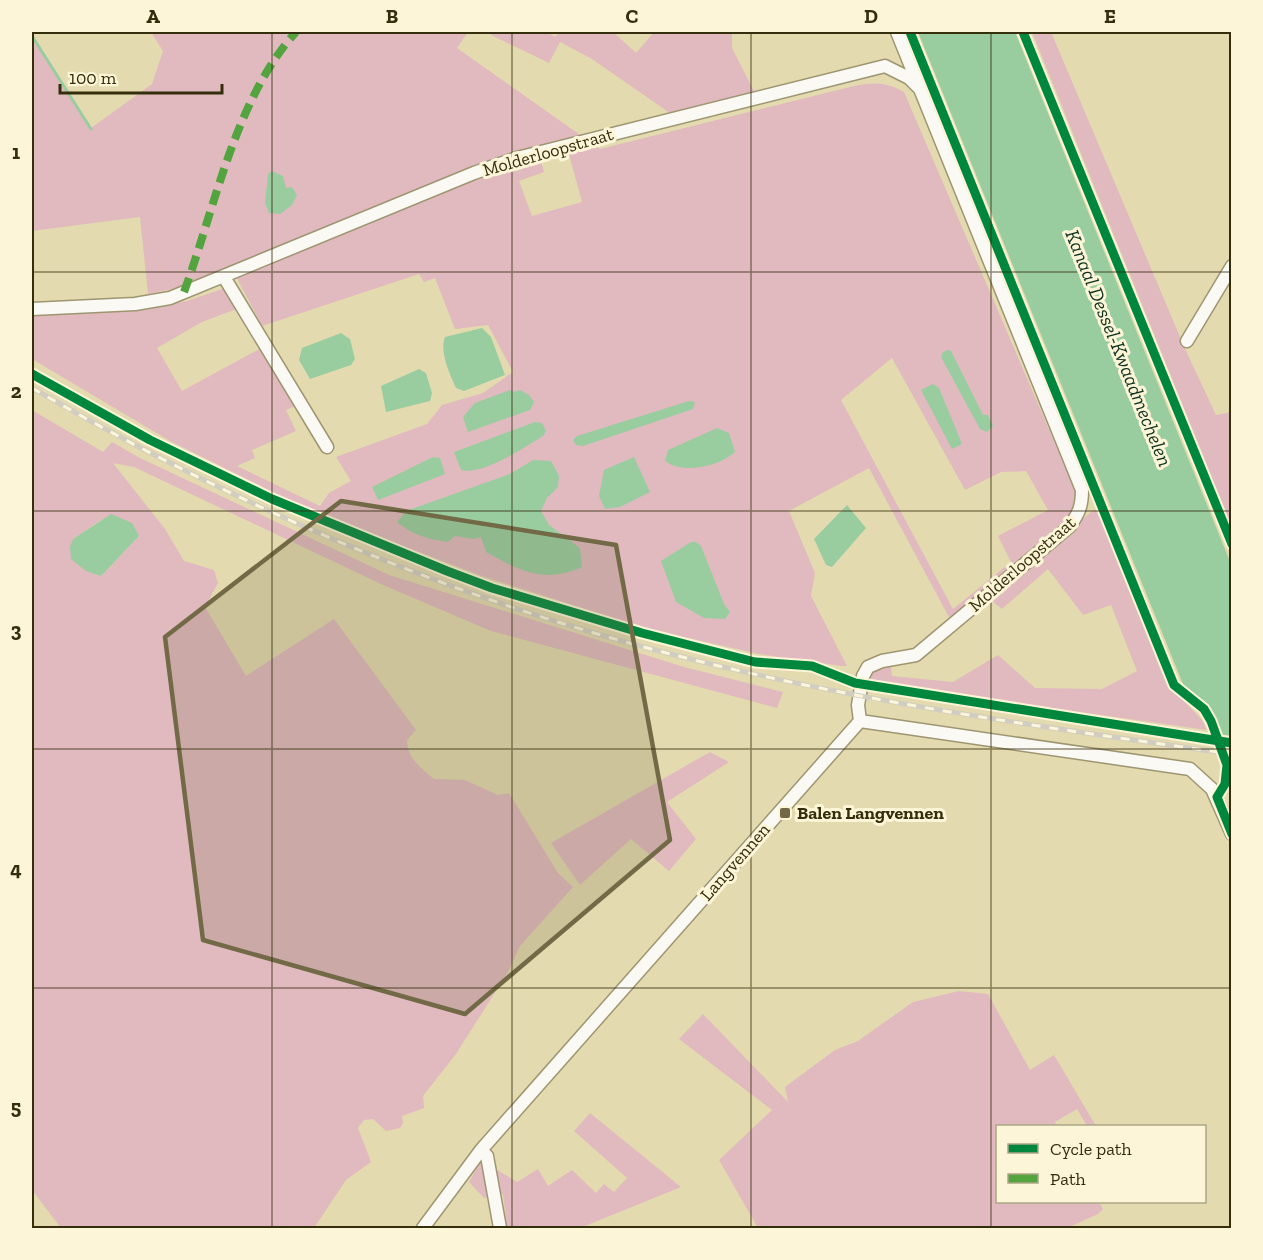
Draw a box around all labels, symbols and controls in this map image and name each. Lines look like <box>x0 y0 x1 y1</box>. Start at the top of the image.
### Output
text: A <box>146 4 160 28</box>
text: B <box>386 4 398 28</box>
text: C <box>626 4 639 28</box>
text: D <box>864 4 878 28</box>
text: E <box>1104 4 1116 28</box>
scale bar <box>60 57 222 95</box>
text: 100 m <box>69 67 117 89</box>
street label: Molderloopstraat <box>480 123 616 181</box>
text: 1 <box>12 140 20 164</box>
water label: Kanaal Dessel-Kwaadmechelen <box>1060 226 1178 470</box>
text: 2 <box>11 379 22 403</box>
street label: Molderloopstraat <box>964 511 1080 616</box>
text: 3 <box>11 618 22 642</box>
place label: Balen Langvennen <box>797 802 944 824</box>
marker: Balen Langvennen <box>778 806 792 820</box>
street label: Langvennen <box>695 818 775 905</box>
text: 4 <box>10 857 22 881</box>
text: 5 <box>11 1095 21 1119</box>
legend <box>996 1125 1206 1203</box>
text: Cycle path <box>1050 1138 1132 1160</box>
text: Path <box>1050 1168 1086 1190</box>

